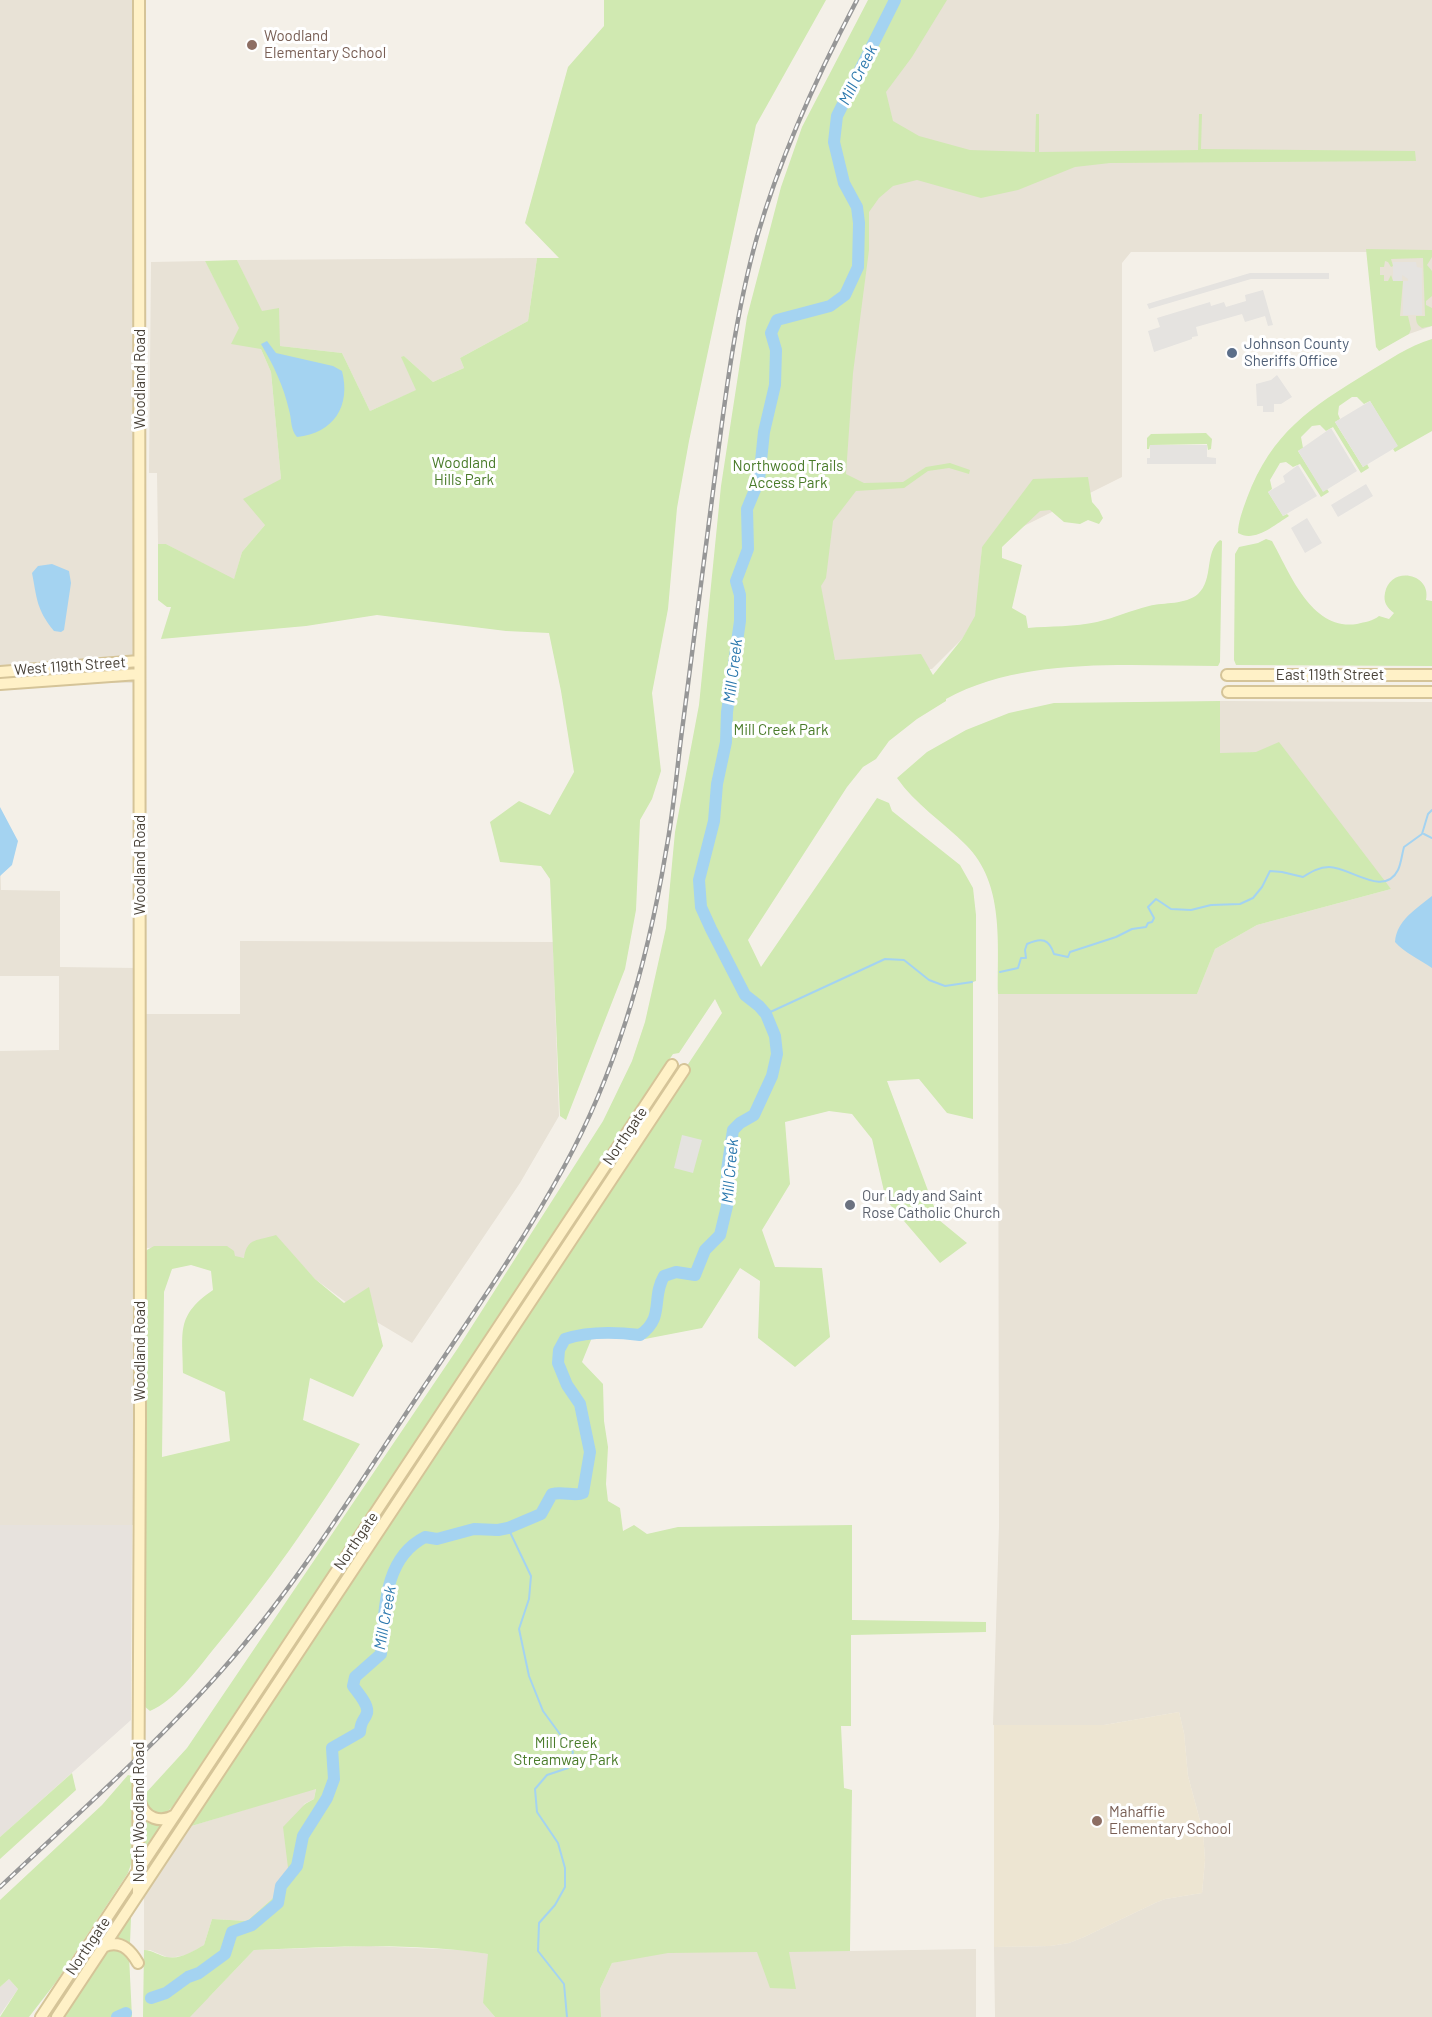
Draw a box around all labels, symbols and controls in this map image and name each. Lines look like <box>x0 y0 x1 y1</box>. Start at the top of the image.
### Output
place label: Woodland Elementary School <box>264 27 386 62</box>
marker: Woodland Elementary School <box>245 38 259 52</box>
water label: Mill Creek <box>835 42 881 108</box>
street label: Woodland Road <box>131 329 149 429</box>
place label: Johnson County Sheriffs Office <box>1244 335 1349 370</box>
marker: Johnson County Sheriffs Office <box>1225 346 1239 360</box>
park label: Woodland Hills Park <box>432 454 496 489</box>
park label: Northwood Trails Access Park <box>733 457 843 492</box>
water label: Mill Creek <box>720 638 746 704</box>
street label: West 119th Street <box>14 653 126 679</box>
street label: East 119th Street <box>1276 666 1384 684</box>
park label: Mill Creek Park <box>734 721 828 739</box>
street label: Woodland Road <box>131 815 149 915</box>
street label: Northgate <box>599 1103 651 1169</box>
water label: Mill Creek <box>718 1138 742 1204</box>
place label: Our Lady and Saint Rose Catholic Church <box>862 1187 1000 1222</box>
marker: Our Lady and Saint Rose Catholic Church <box>843 1198 857 1212</box>
street label: Woodland Road <box>131 1301 149 1401</box>
street label: Northgate <box>330 1508 382 1574</box>
water label: Mill Creek <box>370 1585 400 1651</box>
park label: Mill Creek Streamway Park <box>513 1734 619 1769</box>
street label: North Woodland Road <box>130 1742 148 1882</box>
place label: Mahaffie Elementary School <box>1109 1803 1231 1838</box>
marker: Mahaffie Elementary School <box>1090 1814 1104 1828</box>
street label: Northgate <box>62 1913 114 1979</box>

